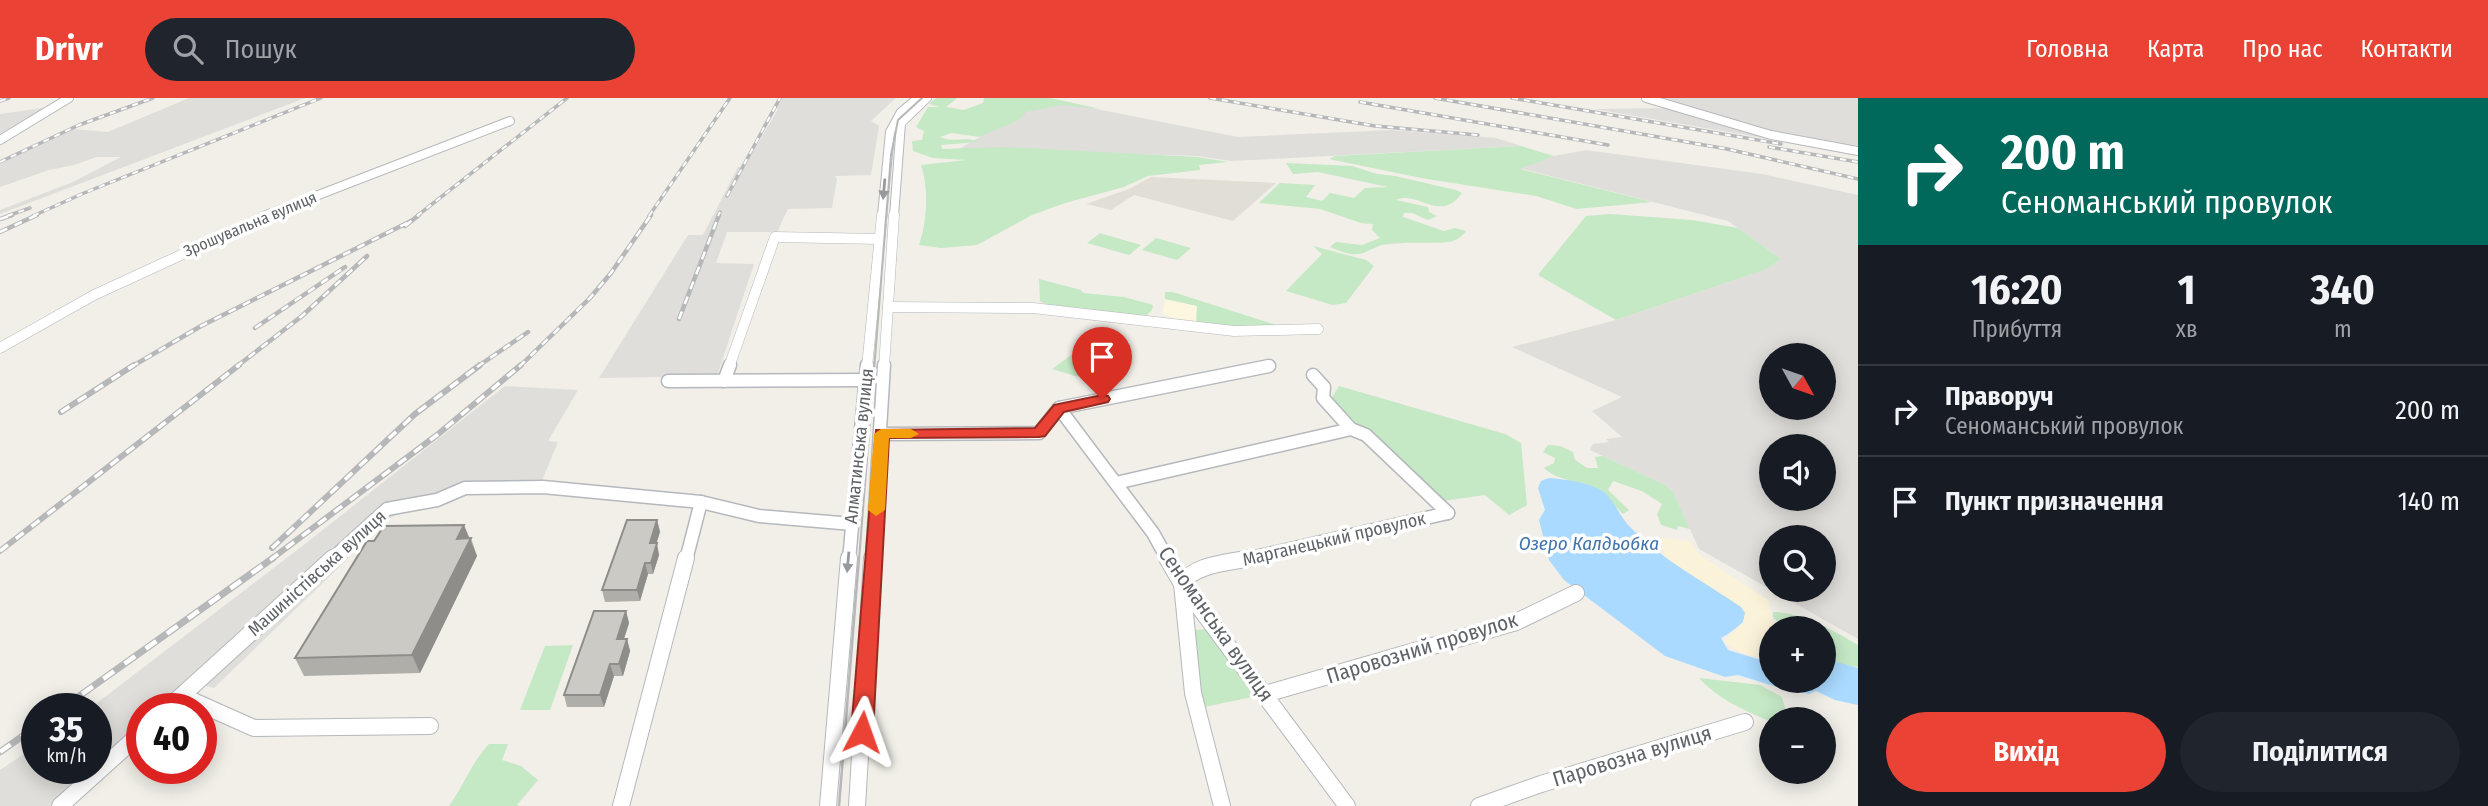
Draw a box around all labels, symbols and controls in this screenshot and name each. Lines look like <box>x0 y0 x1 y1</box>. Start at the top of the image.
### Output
search box <box>145 18 635 81</box>
text: Drivr <box>35 29 103 69</box>
icon: search <box>169 30 207 68</box>
text: Пошук <box>225 34 297 65</box>
text: Головна <box>2026 35 2109 63</box>
text: Карта <box>2147 35 2204 63</box>
text: Про нас <box>2242 35 2323 63</box>
text: Контакти <box>2361 35 2453 63</box>
text: 200 m <box>2001 123 2125 182</box>
icon: right <box>1886 126 1977 217</box>
one-way arrow <box>878 178 889 200</box>
text: Сеноманський провулок <box>2001 183 2333 221</box>
street label: Зрошувальна вулиця <box>181 187 319 261</box>
text: 16:20 <box>1971 265 2063 315</box>
text: 1 <box>2178 265 2196 315</box>
text: 340 <box>2311 265 2375 315</box>
text: Прибуття <box>1972 315 2062 343</box>
text: хв <box>2176 315 2198 343</box>
text: m <box>2334 315 2352 343</box>
pin <box>1072 327 1132 399</box>
icon: arrive <box>1083 338 1121 376</box>
north arrow <box>1759 343 1836 420</box>
map controls <box>1759 343 1836 784</box>
street label: Алматинська вулиця <box>840 367 878 525</box>
text: Праворуч <box>1945 381 2054 412</box>
icon: right <box>1886 392 1924 430</box>
text: 200 m <box>2395 395 2460 426</box>
text: Сеноманський провулок <box>1945 412 2183 440</box>
button: sound <box>1759 434 1836 511</box>
icon: arrive <box>1886 483 1924 521</box>
text: Пункт призначення <box>1945 486 2164 517</box>
text: 140 m <box>2398 486 2460 517</box>
street label: Машиністівська вулиця <box>243 505 391 641</box>
street label: Марганецький провулок <box>1240 507 1428 571</box>
button: search <box>1759 525 1836 602</box>
water label: Озеро Калдьобка <box>1519 532 1659 555</box>
street label: Сеноманська вулиця <box>1153 541 1279 707</box>
one-way arrow <box>842 551 853 573</box>
street label: Паровозний провулок <box>1323 606 1521 689</box>
button: + <box>1759 616 1836 693</box>
speed limit sign: 40 <box>126 693 217 784</box>
position arrow <box>825 695 899 769</box>
button: − <box>1759 707 1836 784</box>
text: 35 <box>50 708 83 750</box>
button: Вихід <box>1886 712 2166 792</box>
button: Поділитися <box>2180 712 2460 792</box>
street label: Паровозна вулиця <box>1549 719 1715 793</box>
text: km/h <box>46 745 87 767</box>

